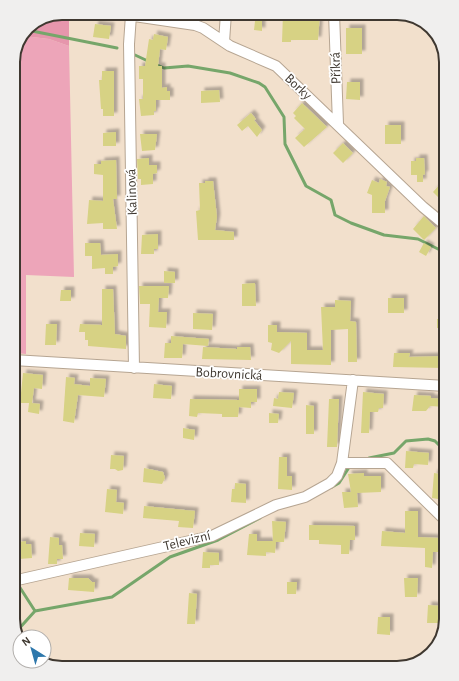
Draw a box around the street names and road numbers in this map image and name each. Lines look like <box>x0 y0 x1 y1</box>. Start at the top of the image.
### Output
street label: Příkrá <box>328 51 344 84</box>
street label: Borky <box>282 71 314 103</box>
street label: Kalinová <box>124 168 140 216</box>
street label: Bobrovnická <box>195 365 263 383</box>
street label: Televizní <box>162 528 213 554</box>

